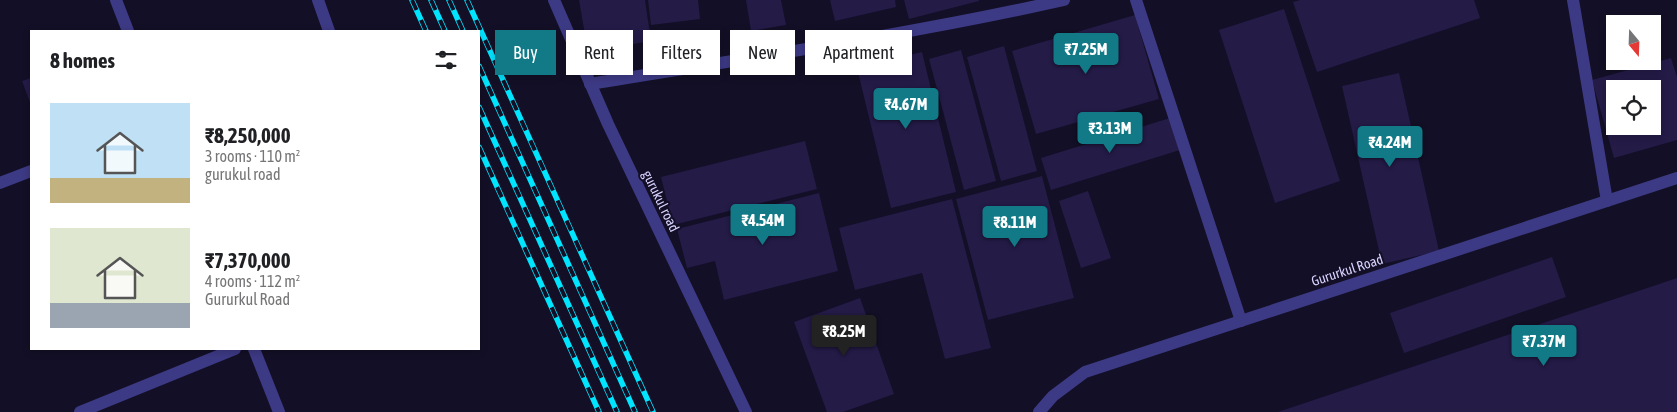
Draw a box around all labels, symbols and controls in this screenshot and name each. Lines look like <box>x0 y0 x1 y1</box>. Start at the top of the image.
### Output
north arrow <box>1606 15 1661 70</box>
map controls <box>1606 15 1661 135</box>
chip: Buy <box>495 30 556 75</box>
chip: Rent <box>566 30 633 75</box>
chip: Filters <box>643 30 720 75</box>
chip: New <box>730 30 795 75</box>
chip: Apartment <box>805 30 912 75</box>
pin: ₹7.25M <box>1045 32 1127 75</box>
text: ₹7.25M <box>1064 40 1108 58</box>
icon: filters <box>432 46 460 74</box>
text: 8 homes <box>50 48 115 72</box>
button: locate <box>1606 80 1661 135</box>
pin: ₹4.67M <box>865 88 947 130</box>
text: ₹4.67M <box>884 95 928 113</box>
pin: ₹3.13M <box>1069 112 1151 154</box>
text: ₹3.13M <box>1088 119 1132 137</box>
icon: home <box>90 123 150 183</box>
text: ₹8,250,000 <box>205 123 291 147</box>
pin: ₹4.24M <box>1349 126 1431 168</box>
text: ₹4.24M <box>1368 133 1412 151</box>
text: 3 rooms · 110 m² <box>205 147 300 165</box>
text: gurukul road <box>205 165 281 183</box>
street label: gurukul road <box>639 168 683 234</box>
pin: ₹4.54M <box>722 204 804 246</box>
pin: ₹8.11M <box>974 206 1056 248</box>
text: ₹4.54M <box>741 211 785 229</box>
text: ₹8.11M <box>993 213 1037 231</box>
icon: home <box>90 248 150 308</box>
text: ₹7,370,000 <box>205 248 291 272</box>
street label: Gururkul Road <box>1309 251 1385 289</box>
text: 4 rooms · 112 m² <box>205 272 300 290</box>
text: Gururkul Road <box>205 290 290 308</box>
pin: ₹8.25M <box>803 314 885 357</box>
text: ₹8.25M <box>822 322 866 340</box>
pin: ₹7.37M <box>1503 324 1585 367</box>
text: ₹7.37M <box>1522 332 1566 350</box>

